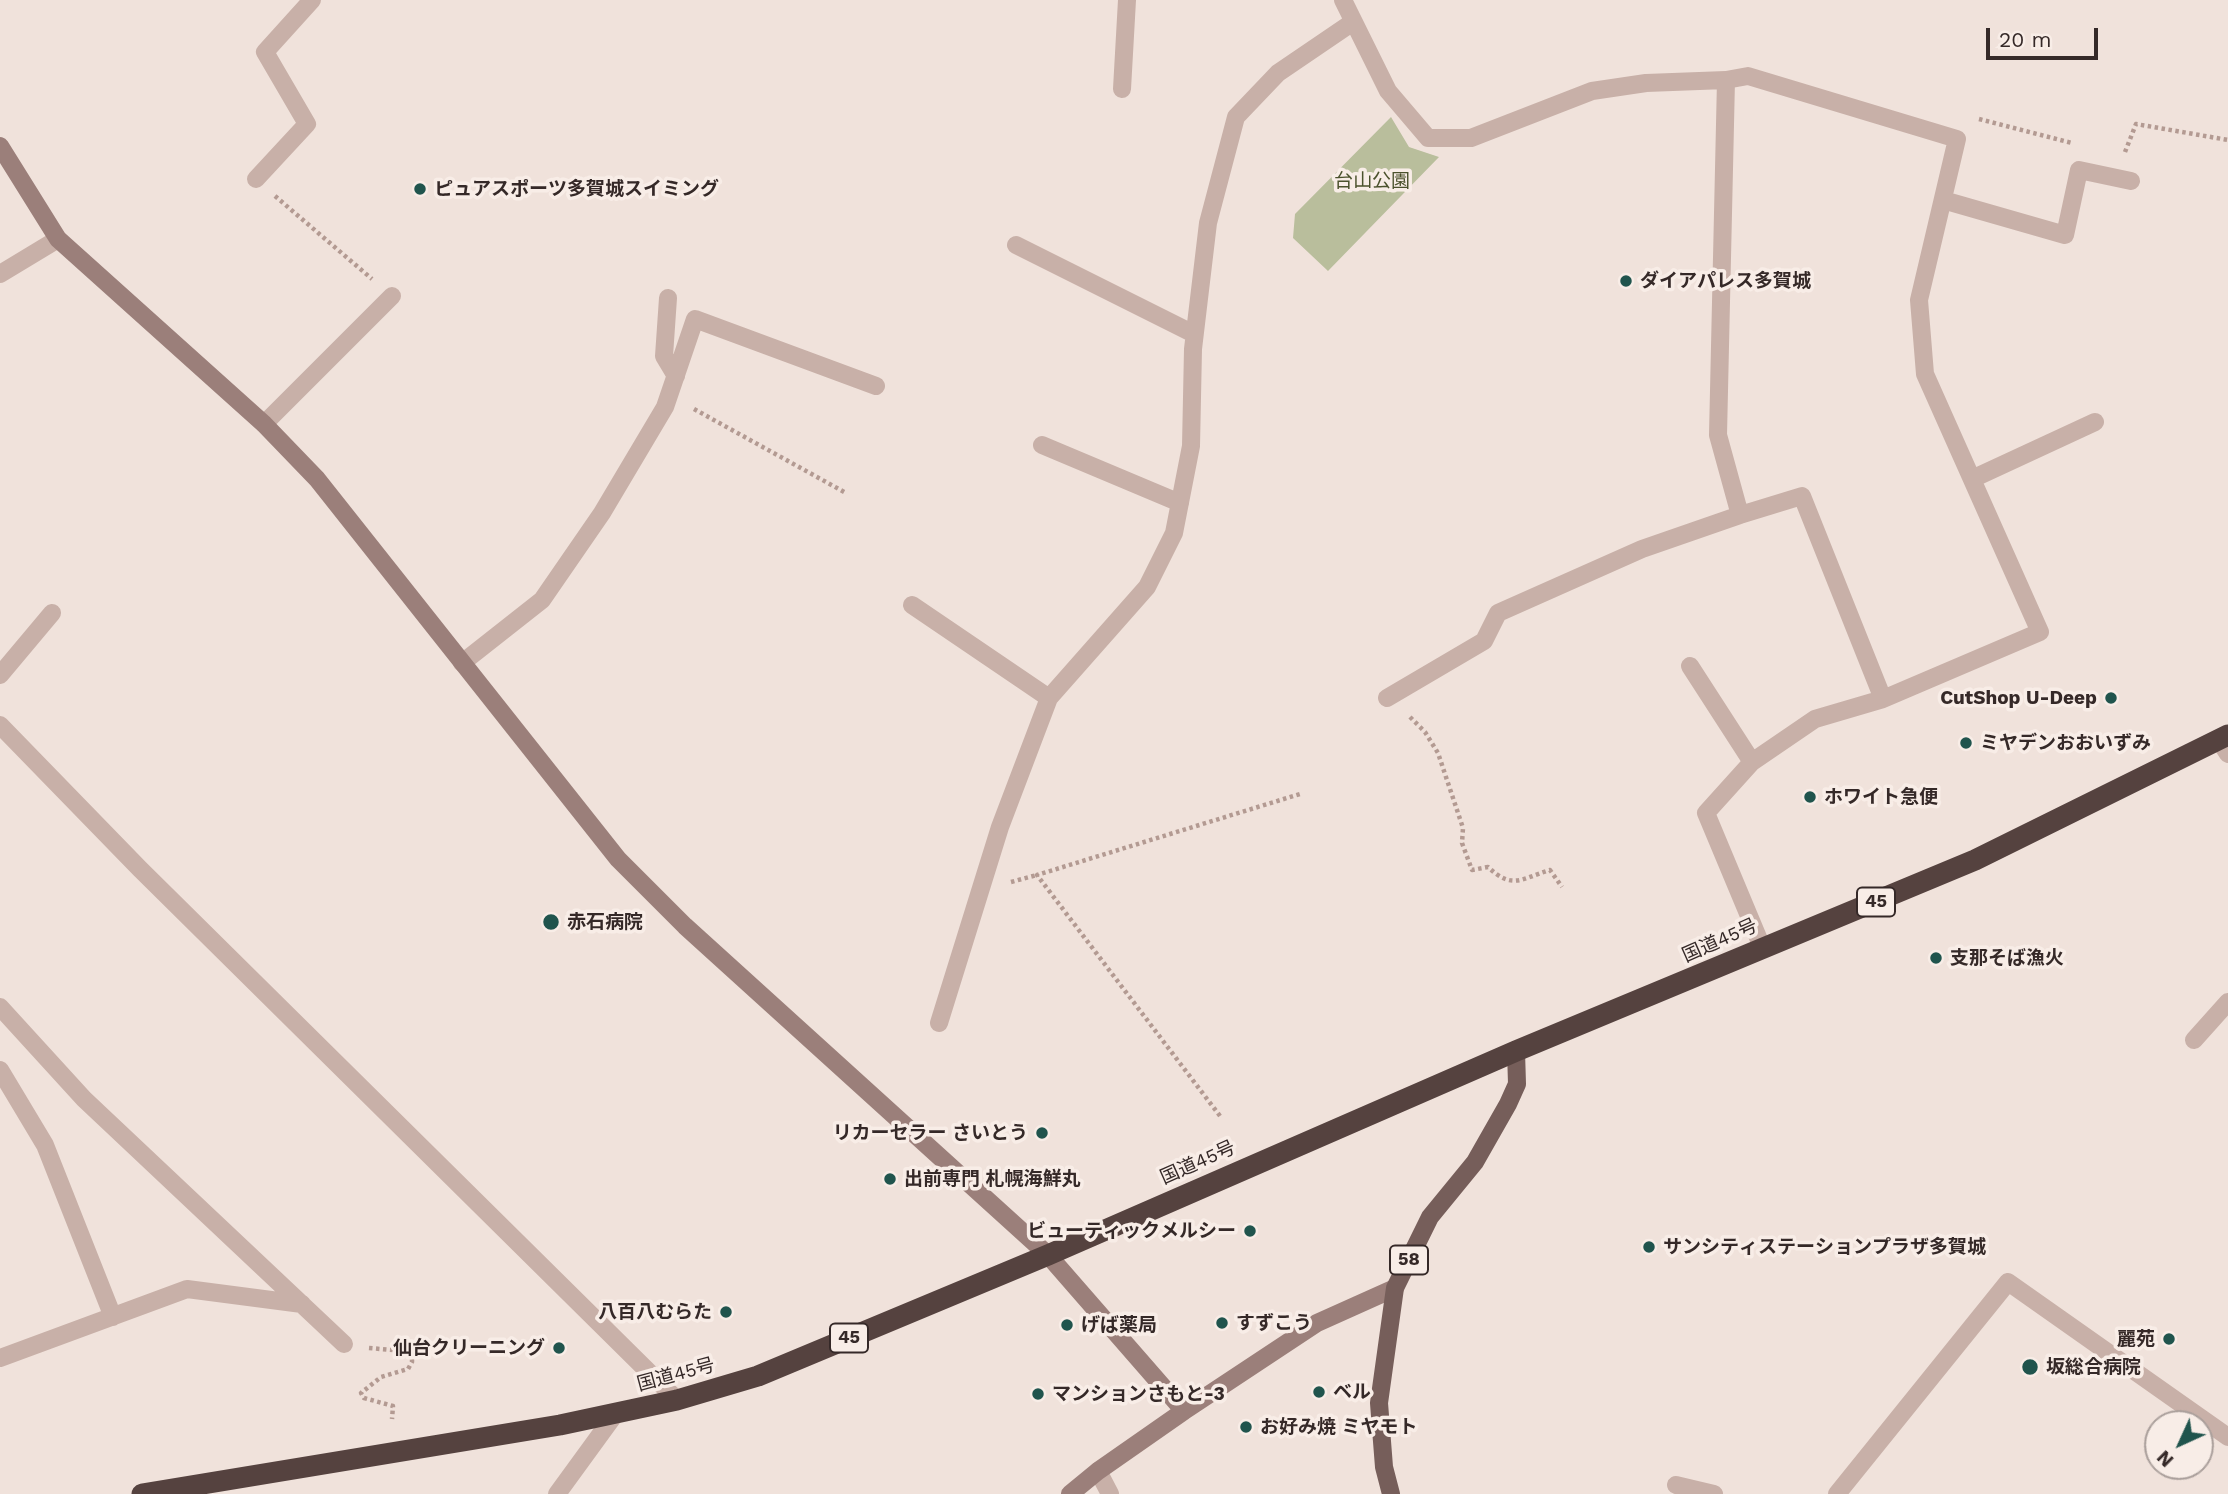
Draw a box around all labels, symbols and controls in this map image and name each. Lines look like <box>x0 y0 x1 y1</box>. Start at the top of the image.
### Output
scale bar <box>1990 14 2102 58</box>
text: 20 m <box>1999 27 2051 52</box>
park label: 台山公園 <box>1334 170 1410 192</box>
place label: ピュアスポーツ多賀城スイミング <box>434 178 719 200</box>
marker: ピュアスポーツ多賀城スイミング <box>412 181 428 197</box>
place label: ダイアパレス多賀城 <box>1640 270 1811 292</box>
marker: ダイアパレス多賀城 <box>1618 273 1634 289</box>
place label: CutShop U-Deep <box>1940 687 2097 709</box>
marker: CutShop U-Deep <box>2103 690 2119 706</box>
place label: ミヤデンおおいずみ <box>1980 732 2151 754</box>
marker: ミヤデンおおいずみ <box>1958 735 1974 751</box>
place label: ホワイト急便 <box>1824 786 1938 808</box>
marker: ホワイト急便 <box>1802 789 1818 805</box>
road number: 45 <box>1857 888 1895 917</box>
place label: 赤石病院 <box>567 911 643 933</box>
marker: 赤石病院 <box>541 912 561 932</box>
street label: 国道45号 <box>1679 914 1761 968</box>
place label: 支那そば漁火 <box>1950 947 2064 969</box>
marker: 支那そば漁火 <box>1928 950 1944 966</box>
place label: リカーセラー さいとう <box>833 1122 1028 1144</box>
marker: リカーセラー さいとう <box>1034 1125 1050 1141</box>
street label: 国道45号 <box>1157 1136 1239 1190</box>
place label: 出前専門 札幌海鮮丸 <box>904 1168 1080 1190</box>
marker: 出前専門 札幌海鮮丸 <box>882 1171 898 1187</box>
place label: ビューティックメルシー <box>1027 1220 1236 1242</box>
marker: ビューティックメルシー <box>1242 1223 1258 1239</box>
place label: サンシティステーションプラザ多賀城 <box>1663 1236 1986 1258</box>
marker: サンシティステーションプラザ多賀城 <box>1641 1239 1657 1255</box>
road number: 58 <box>1390 1246 1428 1274</box>
place label: 八百八むらた <box>598 1301 712 1323</box>
marker: 八百八むらた <box>718 1304 734 1320</box>
place label: すずこう <box>1236 1312 1312 1334</box>
place label: げば薬局 <box>1081 1314 1157 1336</box>
marker: すずこう <box>1214 1315 1230 1331</box>
marker: げば薬局 <box>1059 1317 1075 1333</box>
road number: 45 <box>830 1324 868 1352</box>
place label: 麗苑 <box>2117 1328 2155 1350</box>
marker: 麗苑 <box>2161 1331 2177 1347</box>
place label: 仙台クリーニング <box>393 1337 545 1359</box>
marker: 仙台クリーニング <box>551 1340 567 1356</box>
street label: 国道45号 <box>635 1354 717 1396</box>
place label: 坂総合病院 <box>2046 1356 2141 1378</box>
marker: 坂総合病院 <box>2020 1357 2040 1377</box>
place label: ベル <box>1333 1381 1371 1403</box>
place label: マンションさもと-3 <box>1052 1383 1225 1405</box>
marker: ベル <box>1311 1384 1327 1400</box>
marker: マンションさもと-3 <box>1030 1386 1046 1402</box>
north arrow <box>2144 1410 2214 1480</box>
place label: お好み焼 ミヤモト <box>1260 1416 1417 1438</box>
marker: お好み焼 ミヤモト <box>1238 1419 1254 1435</box>
text: N <box>2152 1446 2178 1472</box>

